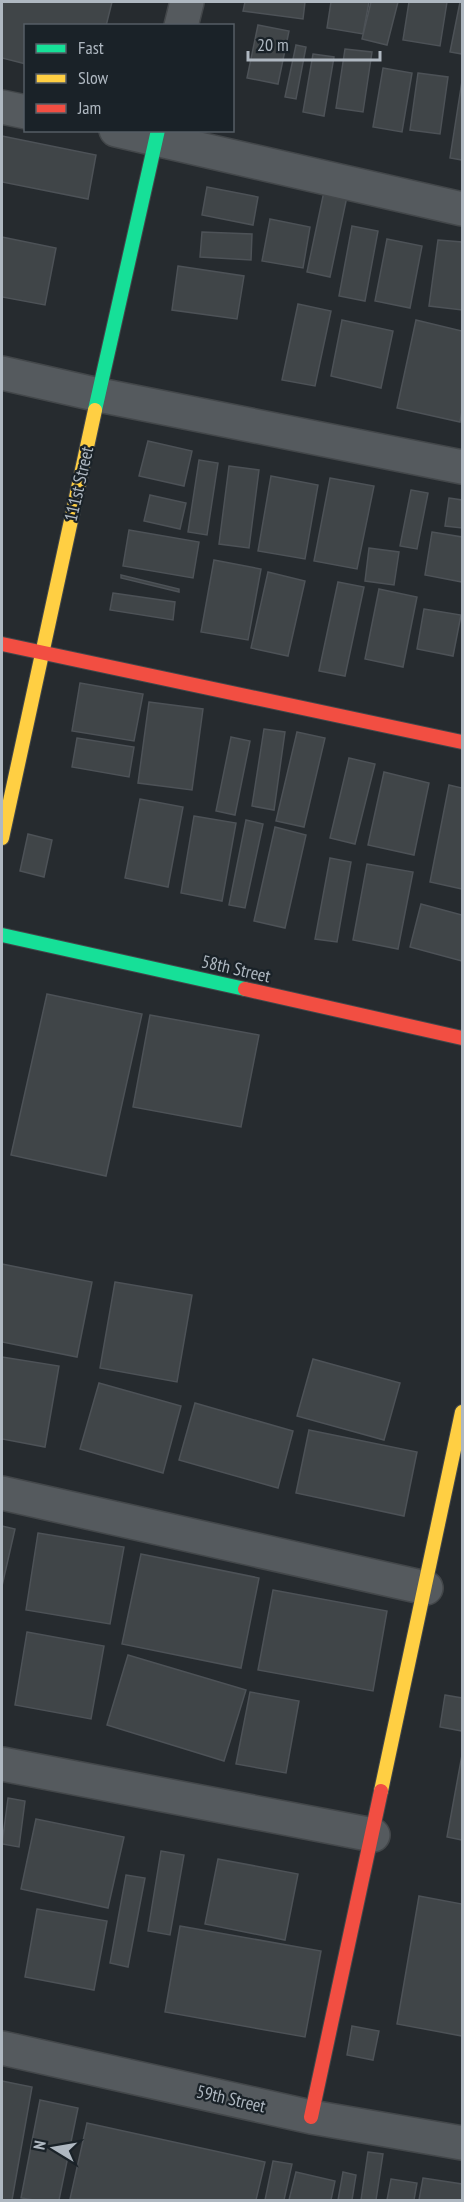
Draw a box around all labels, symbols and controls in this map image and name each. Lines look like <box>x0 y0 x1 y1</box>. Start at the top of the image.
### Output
legend <box>24 24 234 132</box>
scale bar <box>248 24 380 62</box>
text: 20 m <box>257 33 289 56</box>
text: Fast <box>78 36 104 59</box>
text: Slow <box>78 66 109 89</box>
text: Jam <box>77 96 101 119</box>
street label: 111st Street <box>59 444 98 524</box>
street label: 58th Street <box>199 949 273 988</box>
street label: 59th Street <box>194 2079 268 2118</box>
north arrow <box>24 2118 84 2178</box>
text: N <box>29 2139 50 2151</box>

